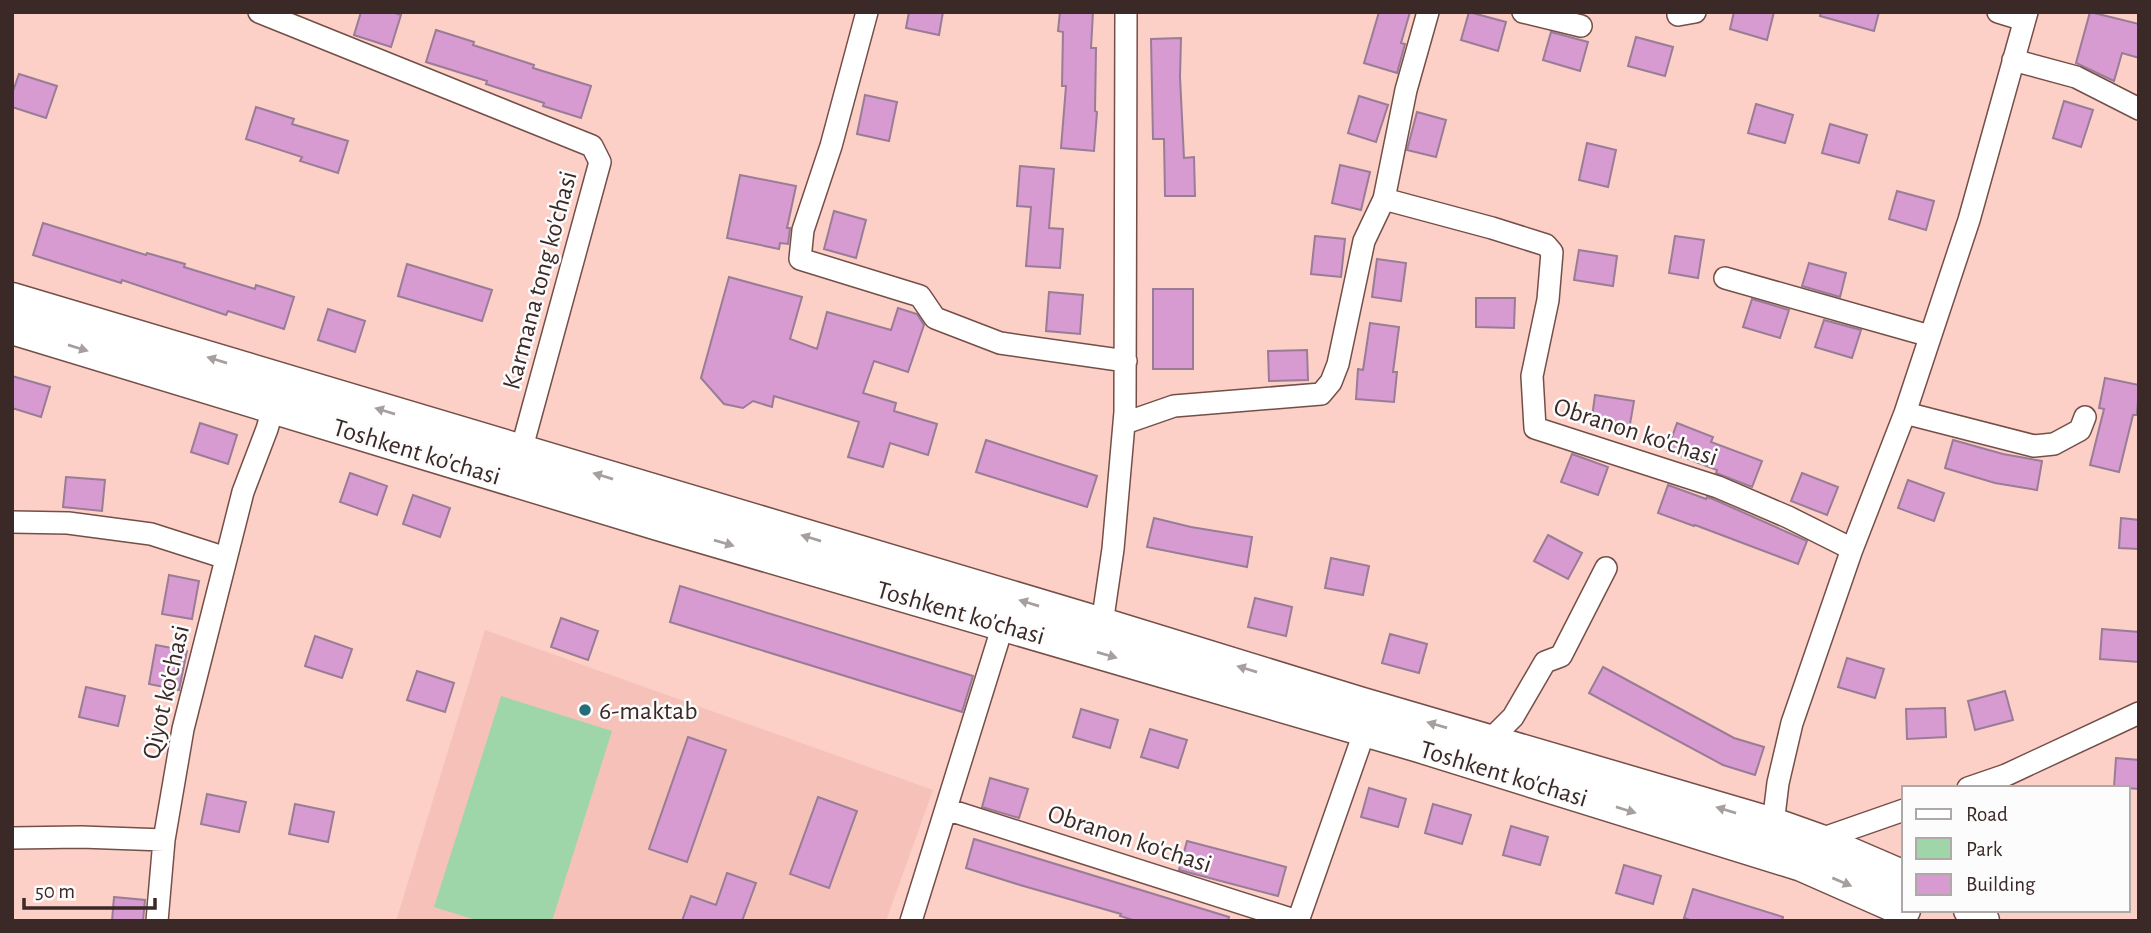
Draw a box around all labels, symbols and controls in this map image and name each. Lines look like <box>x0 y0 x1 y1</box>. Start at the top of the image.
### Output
street label: Karmana tong ko'chasi <box>498 168 582 392</box>
one-way arrow <box>67 343 88 354</box>
one-way arrow <box>206 355 227 365</box>
street label: Obranon ko'chasi <box>1550 393 1721 471</box>
one-way arrow <box>374 405 395 415</box>
street label: Toshkent ko'chasi <box>330 414 504 490</box>
one-way arrow <box>592 471 613 481</box>
one-way arrow <box>800 533 821 543</box>
one-way arrow <box>713 538 735 549</box>
street label: Toshkent ko'chasi <box>874 576 1048 649</box>
one-way arrow <box>1018 598 1039 608</box>
street label: Qiyot ko'chasi <box>138 623 194 762</box>
one-way arrow <box>1096 650 1118 661</box>
one-way arrow <box>1236 663 1257 673</box>
place label: 6-maktab <box>599 698 698 724</box>
marker: 6-maktab <box>577 702 593 718</box>
one-way arrow <box>1426 719 1448 730</box>
street label: Toshkent ko'chasi <box>1417 736 1591 812</box>
legend <box>1902 786 2130 912</box>
street label: Obranon ko'chasi <box>1044 800 1215 878</box>
text: Road <box>1966 804 2008 825</box>
one-way arrow <box>1715 805 1736 815</box>
one-way arrow <box>1615 806 1636 816</box>
text: Park <box>1966 839 2003 860</box>
scale bar <box>24 866 156 910</box>
text: Building <box>1966 874 2036 895</box>
one-way arrow <box>1831 877 1852 888</box>
text: 50 m <box>35 881 75 902</box>

